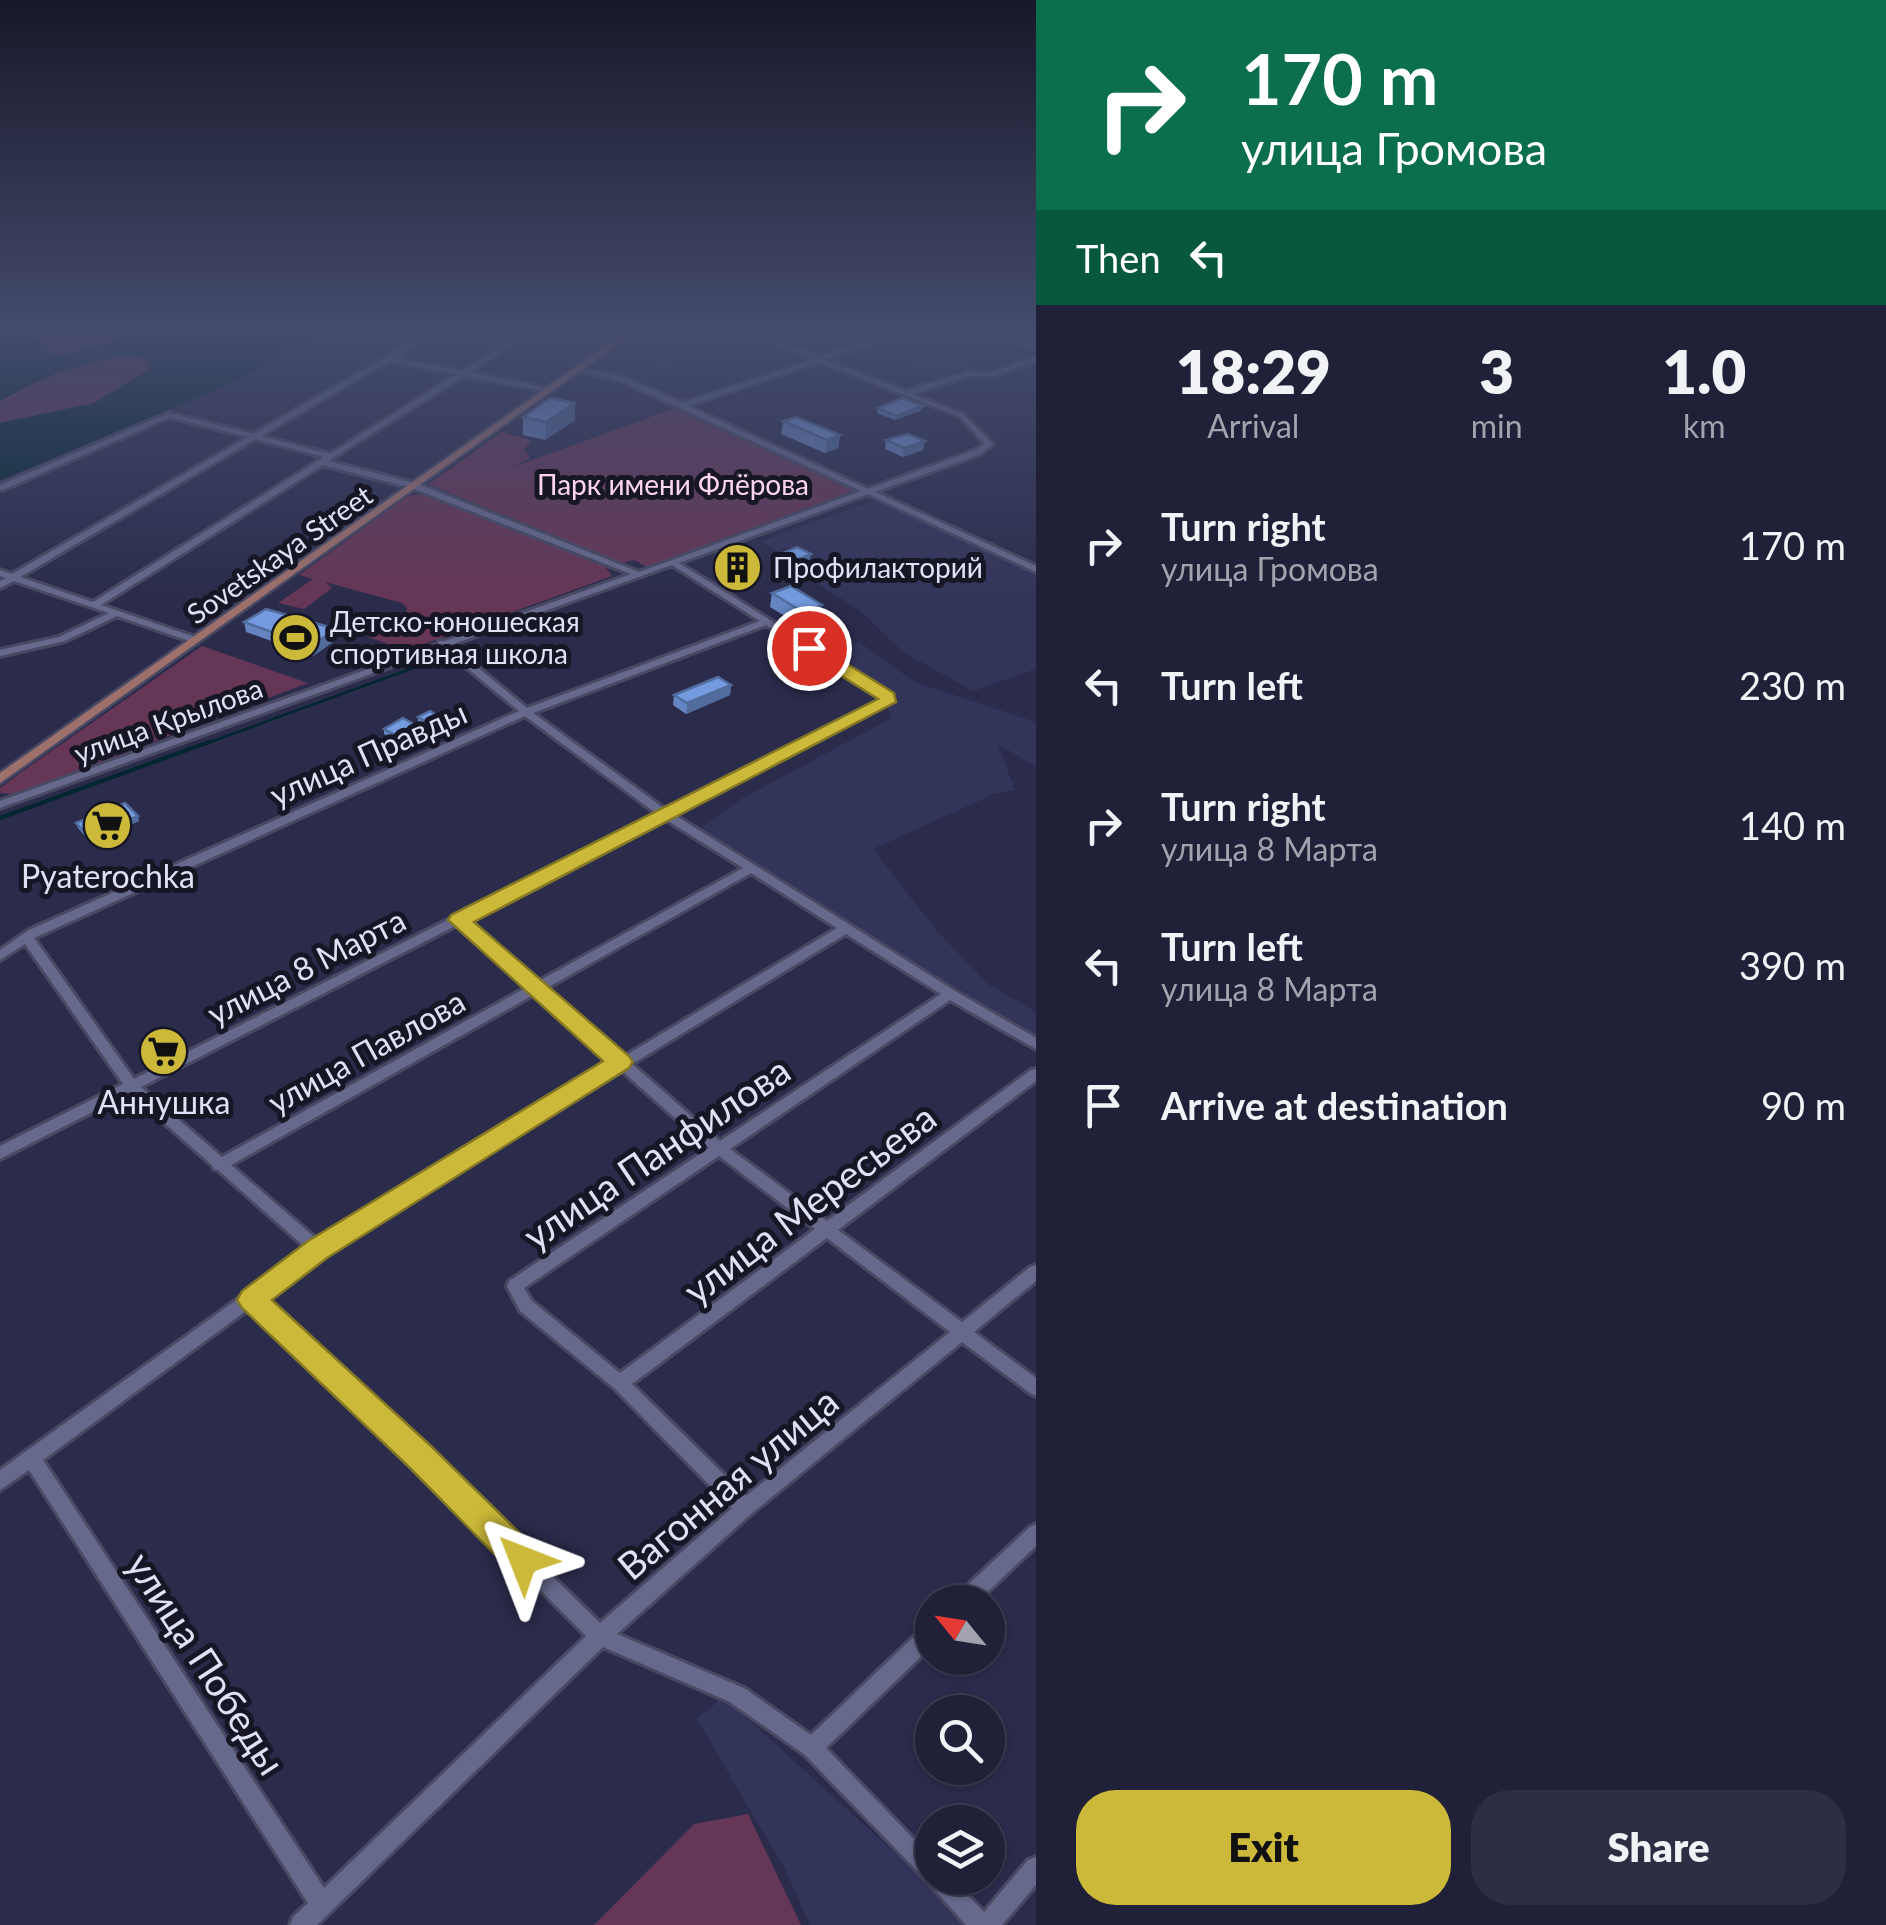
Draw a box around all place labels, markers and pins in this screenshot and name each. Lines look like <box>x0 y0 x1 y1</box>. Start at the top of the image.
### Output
building icon: Профилакторий <box>712 541 764 593</box>
place label: Профилакторий <box>773 550 983 584</box>
place label: Детско-юношеская спортивная школа <box>330 604 580 670</box>
pin <box>767 606 852 691</box>
sports icon: Детско-юношеская спортивная школа <box>269 611 321 663</box>
supermarket icon: Pyaterochka <box>82 799 134 851</box>
place label: Pyaterochka <box>21 856 195 895</box>
supermarket icon: Аннушка <box>138 1025 190 1077</box>
place label: Аннушка <box>98 1082 230 1121</box>

